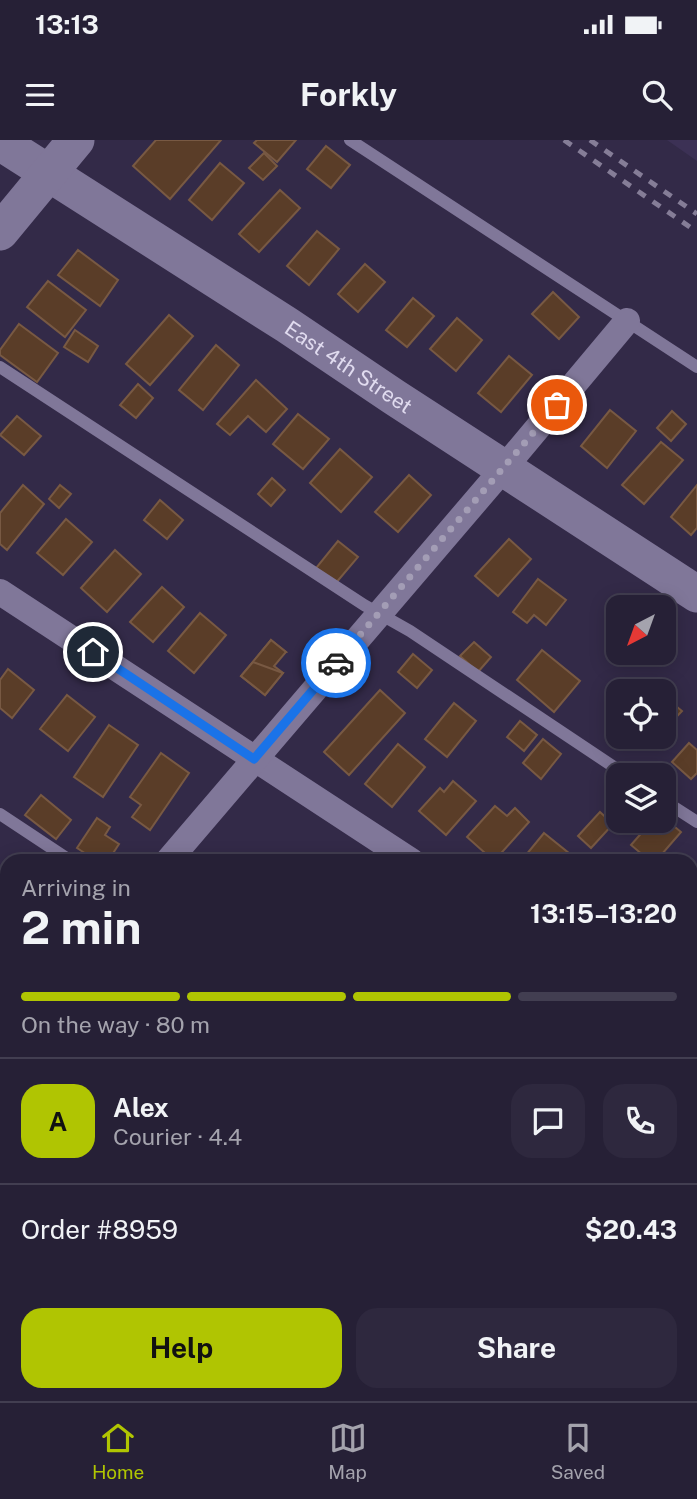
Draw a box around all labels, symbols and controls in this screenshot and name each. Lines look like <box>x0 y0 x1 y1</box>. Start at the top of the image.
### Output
text: 13:13 <box>35 9 99 40</box>
icon: menu <box>21 76 59 114</box>
text: Forkly <box>300 76 397 113</box>
icon: search <box>638 76 676 114</box>
street label: East 4th Street <box>281 315 417 418</box>
pin <box>527 375 587 435</box>
icon: bag <box>538 386 576 424</box>
north arrow <box>606 595 676 665</box>
map controls <box>606 595 676 833</box>
pin <box>63 622 123 682</box>
courier <box>301 628 371 698</box>
icon: home <box>74 633 112 671</box>
icon: car <box>317 644 355 682</box>
button: locate <box>606 679 676 749</box>
button: layers <box>606 763 676 833</box>
text: Arriving in <box>21 874 131 901</box>
text: 13:15–13:20 <box>530 898 677 929</box>
text: 2 min <box>21 900 141 954</box>
text: On the way · 80 m <box>21 1011 210 1038</box>
button: chat <box>511 1084 585 1158</box>
button: phone <box>603 1084 677 1158</box>
text: Alex <box>113 1092 169 1123</box>
text: A <box>49 1106 67 1137</box>
text: Courier · 4.4 <box>113 1123 242 1150</box>
text: Order #8959 <box>21 1214 178 1245</box>
text: $20.43 <box>585 1214 677 1245</box>
button: Help <box>21 1308 342 1388</box>
button: Share <box>356 1308 677 1388</box>
tab: Home <box>92 1419 144 1483</box>
tab: Map <box>328 1419 367 1483</box>
tab: Saved <box>551 1419 605 1483</box>

